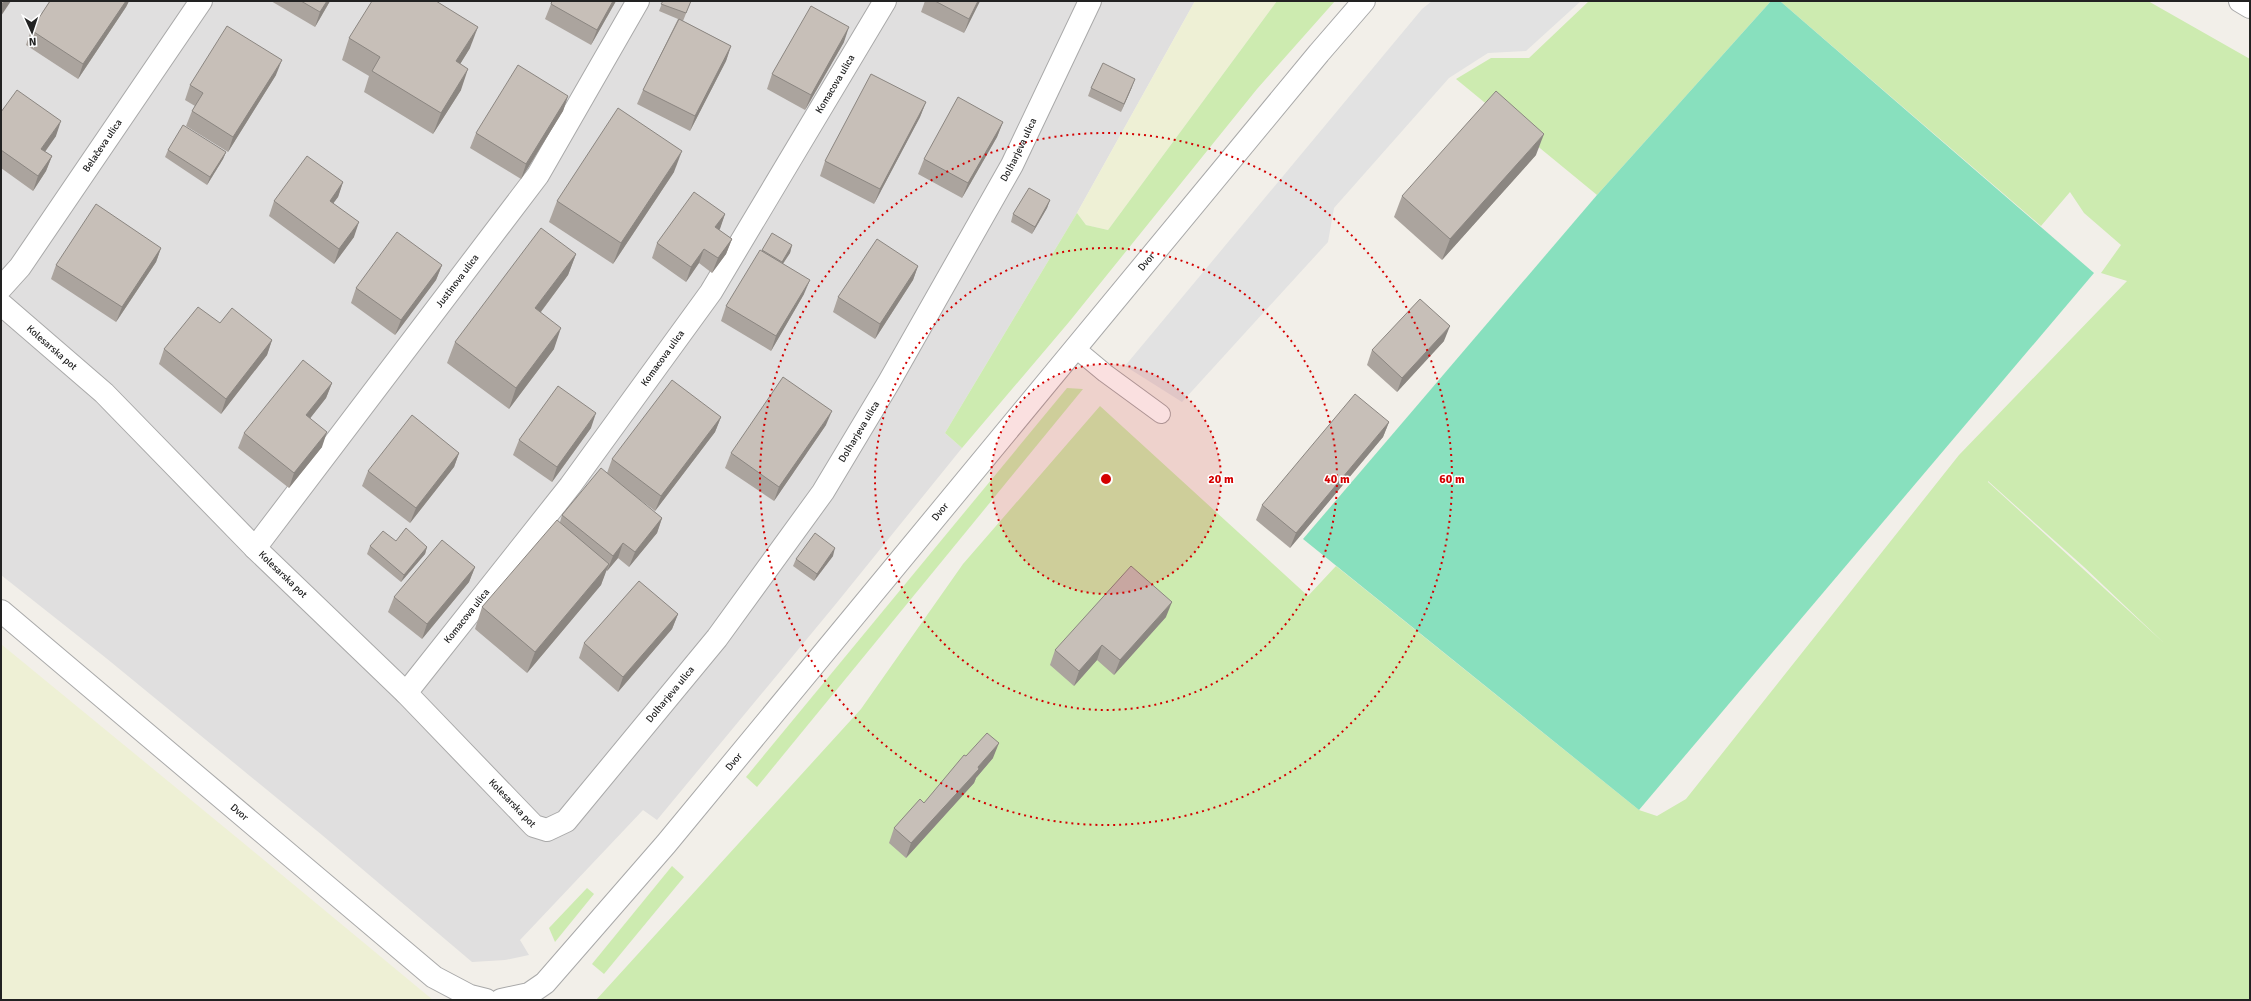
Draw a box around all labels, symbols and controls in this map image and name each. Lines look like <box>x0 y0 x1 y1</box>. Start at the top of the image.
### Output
north arrow <box>12 12 52 52</box>
text: N <box>28 35 37 48</box>
street label: Komacova ulica <box>813 53 857 116</box>
street label: Dolharjeva ulica <box>998 116 1039 184</box>
street label: Belačeva ulica <box>80 117 125 174</box>
street label: Dvor <box>1136 250 1158 273</box>
street label: Justinova ulica <box>433 252 482 310</box>
street label: Kolesarska pot <box>24 323 80 373</box>
street label: Komacova ulica <box>638 328 687 389</box>
street label: Dolharjeva ulica <box>836 399 882 465</box>
centre of rings <box>1099 472 1113 486</box>
text: 20 m <box>1208 472 1234 487</box>
text: 40 m <box>1324 472 1350 487</box>
text: 60 m <box>1439 472 1465 487</box>
street label: Dvor <box>929 500 951 523</box>
street label: Kolesarska pot <box>256 549 310 601</box>
street label: Komacova ulica <box>442 586 492 646</box>
street label: Dolharjeva ulica <box>644 664 697 725</box>
street label: Dvor <box>723 750 745 773</box>
street label: Kolesarska pot <box>486 777 539 830</box>
street label: Dvor <box>228 801 251 824</box>

